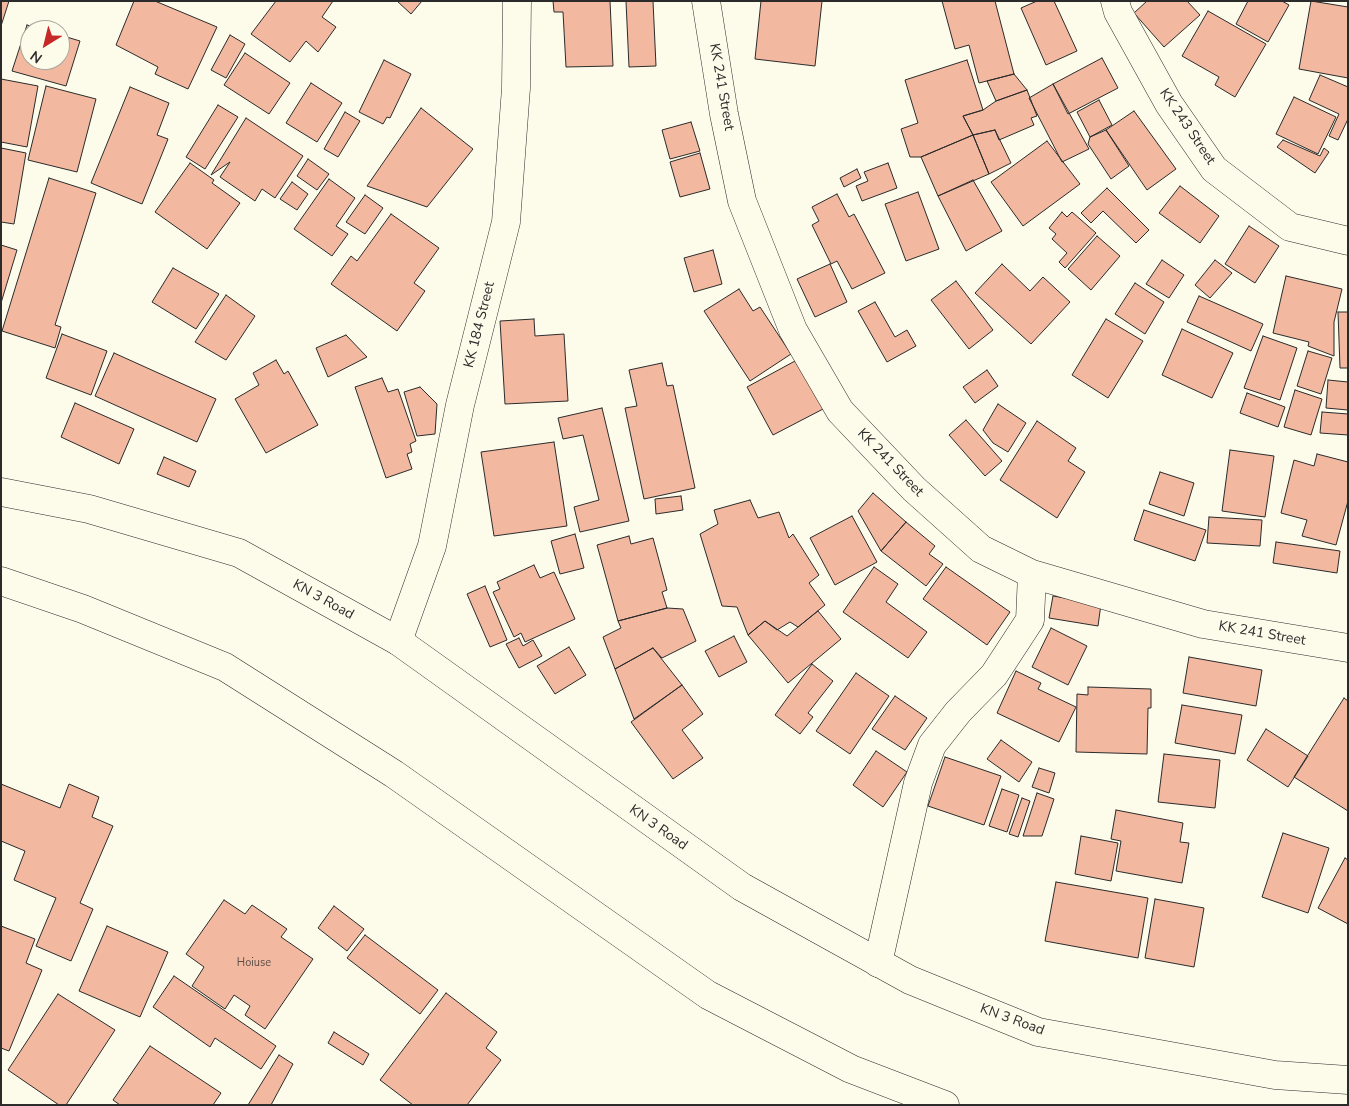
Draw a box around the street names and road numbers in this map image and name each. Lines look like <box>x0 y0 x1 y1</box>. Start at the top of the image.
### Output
street label: KK 241 Street <box>705 42 737 132</box>
street label: KK 243 Street <box>1155 86 1219 168</box>
street label: KK 184 Street <box>461 280 499 370</box>
street label: KK 241 Street <box>853 425 927 501</box>
street label: KN 3 Road <box>290 576 356 624</box>
street label: KK 241 Street <box>1217 618 1307 650</box>
street label: KN 3 Road <box>626 802 690 854</box>
street label: KN 3 Road <box>978 1001 1046 1039</box>

